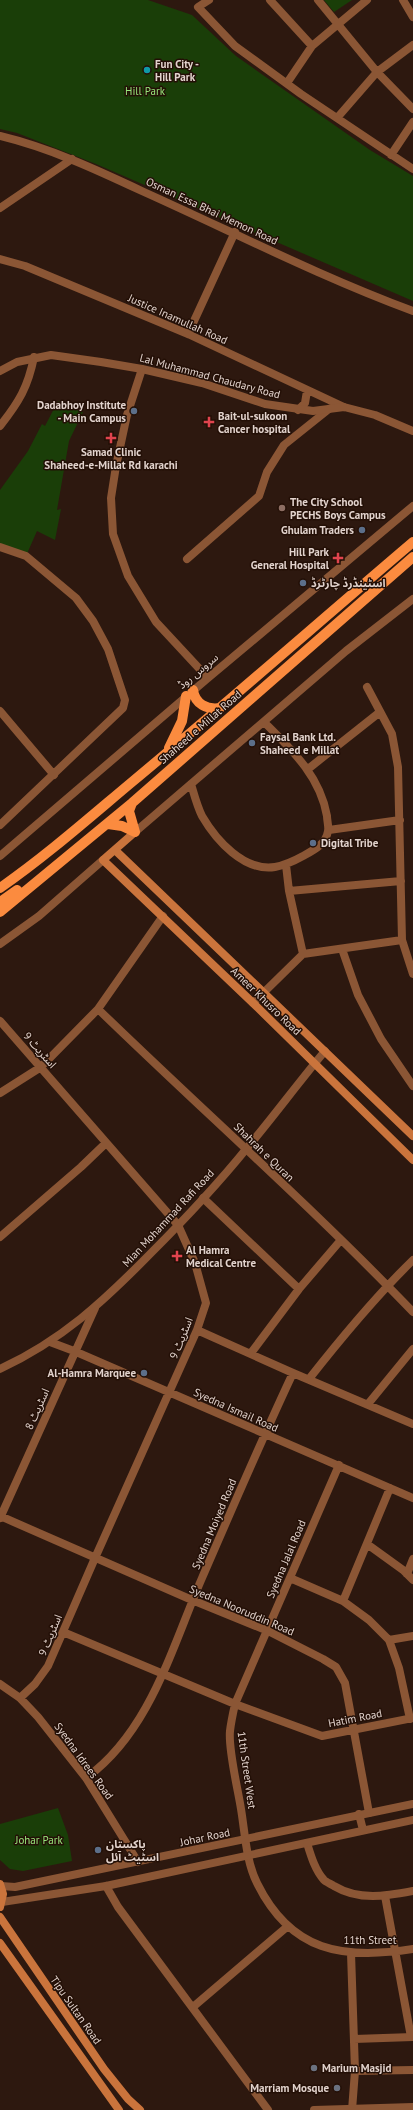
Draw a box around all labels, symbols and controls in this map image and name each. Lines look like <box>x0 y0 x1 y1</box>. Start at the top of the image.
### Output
place label: Fun City - Hill Park <box>155 57 199 84</box>
marker: Fun City - Hill Park <box>142 65 152 75</box>
park label: Hill Park <box>125 84 166 98</box>
street label: Osman Essa Bhai Memon Road <box>144 174 280 248</box>
street label: Justice Inamullah Road <box>125 290 230 347</box>
street label: Lal Muhammad Chaudary Road <box>138 350 282 402</box>
place label: Dadabhoy Institute - Main Campus <box>37 398 126 425</box>
marker: Dadabhoy Institute - Main Campus <box>129 406 139 416</box>
place label: Bait-ul-sukoon Cancer hospital <box>218 409 291 436</box>
marker: Bait-ul-sukoon Cancer hospital <box>203 416 215 428</box>
marker: Samad Clinic Shaheed-e-Millat Rd karachi <box>105 432 117 444</box>
place label: Samad Clinic Shaheed-e-Millat Rd karachi <box>44 445 178 472</box>
place label: The City School PECHS Boys Campus <box>290 495 386 522</box>
marker: The City School PECHS Boys Campus <box>277 503 287 513</box>
place label: Ghulam Traders <box>281 523 354 537</box>
marker: Ghulam Traders <box>357 525 367 535</box>
place label: Hill Park General Hospital <box>251 545 330 572</box>
marker: Hill Park General Hospital <box>332 552 344 564</box>
place label: اسٹینڈرڈ چارٹرڈ <box>311 576 385 591</box>
marker: اسٹینڈرڈ چارٹرڈ <box>298 578 308 588</box>
street label: سروس روڈ <box>175 650 221 692</box>
street label: Shaheed e Millat Road <box>156 687 244 767</box>
place label: Faysal Bank Ltd. Shaheed e Millat <box>260 730 339 757</box>
marker: Faysal Bank Ltd. Shaheed e Millat <box>247 738 257 748</box>
place label: Digital Tribe <box>321 836 379 850</box>
marker: Digital Tribe <box>308 838 318 848</box>
street label: Ameer Khusro Road <box>228 964 304 1038</box>
street label: اسٹریٹ 9 <box>20 1029 60 1071</box>
street label: Shahrah e Quran <box>231 1120 297 1184</box>
street label: Mian Mohammad Rafi Road <box>119 1166 217 1270</box>
place label: Al Hamra Medical Centre <box>186 1243 256 1270</box>
marker: Al Hamra Medical Centre <box>171 1250 183 1262</box>
street label: اسٹریٹ 9 <box>166 1315 196 1361</box>
place label: Al-Hamra Marquee <box>48 1366 136 1380</box>
marker: Al-Hamra Marquee <box>139 1368 149 1378</box>
street label: Syedna Ismail Road <box>191 1385 281 1435</box>
street label: اسٹریٹ 8 <box>22 1386 52 1432</box>
street label: Syedna Moiyed Road <box>189 1477 239 1571</box>
street label: Syedna Jalal Road <box>263 1518 309 1600</box>
street label: Syedna Nooruddin Road <box>187 1582 297 1638</box>
street label: اسٹریٹ 9 <box>35 1612 65 1658</box>
street label: Hatim Road <box>327 1706 383 1730</box>
street label: Syedna Idrees Road <box>51 1720 117 1802</box>
street label: 11th Street West <box>235 1730 259 1810</box>
street label: Johar Road <box>178 1825 231 1849</box>
park label: Johar Park <box>14 1833 63 1847</box>
place label: پاکستان اسٹیٹ آئل <box>106 1837 159 1864</box>
marker: پاکستان اسٹیٹ آئل <box>93 1845 103 1855</box>
street label: 11th Street <box>344 1933 397 1947</box>
street label: Tipu Sultan Road <box>47 1973 105 2047</box>
place label: Marium Masjid <box>322 2061 391 2075</box>
marker: Marium Masjid <box>309 2063 319 2073</box>
place label: Marriam Mosque <box>250 2081 329 2095</box>
marker: Marriam Mosque <box>332 2083 342 2093</box>

